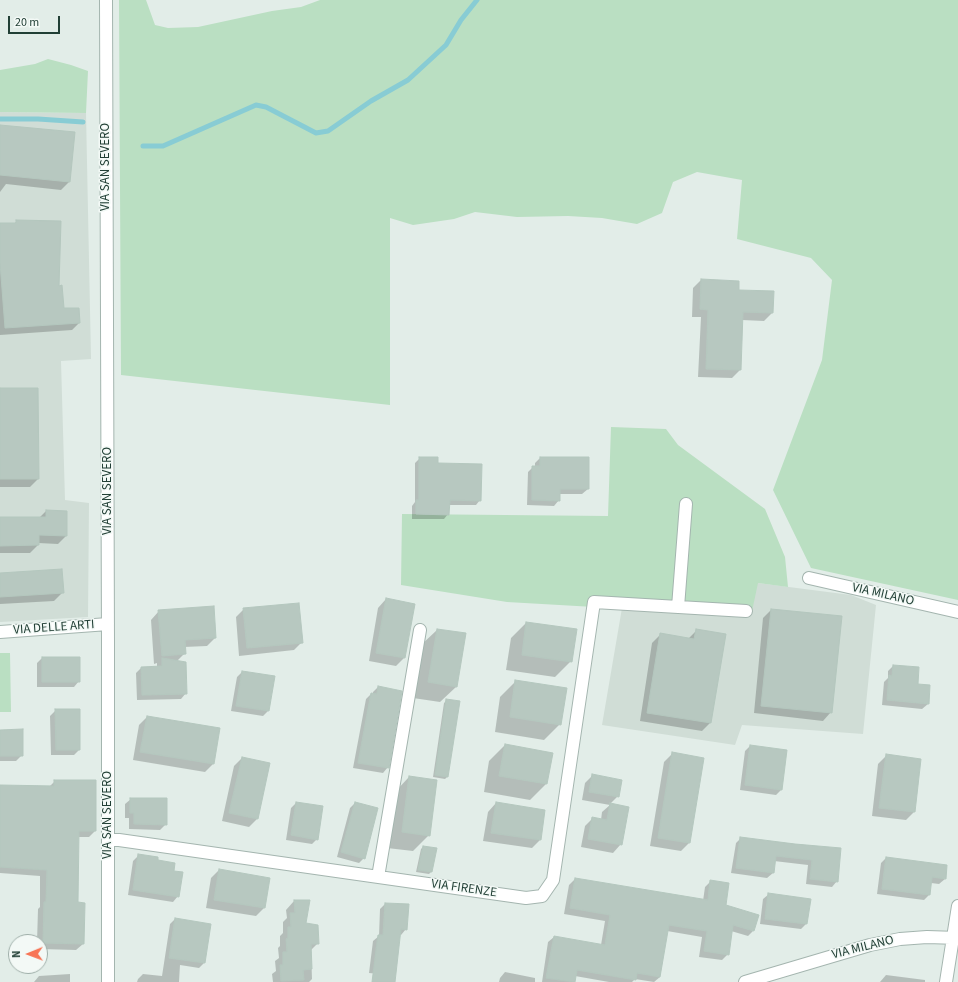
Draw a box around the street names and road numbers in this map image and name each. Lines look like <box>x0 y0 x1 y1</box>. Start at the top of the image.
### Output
street label: VIA SAN SEVERO <box>98 123 114 211</box>
street label: VIA SAN SEVERO <box>100 447 116 535</box>
street label: VIA MILANO <box>851 580 915 610</box>
street label: VIA DELLE ARTI <box>13 617 95 639</box>
street label: VIA SAN SEVERO <box>100 771 116 859</box>
street label: VIA FIRENZE <box>430 877 498 901</box>
street label: VIA MILANO <box>831 933 895 963</box>

